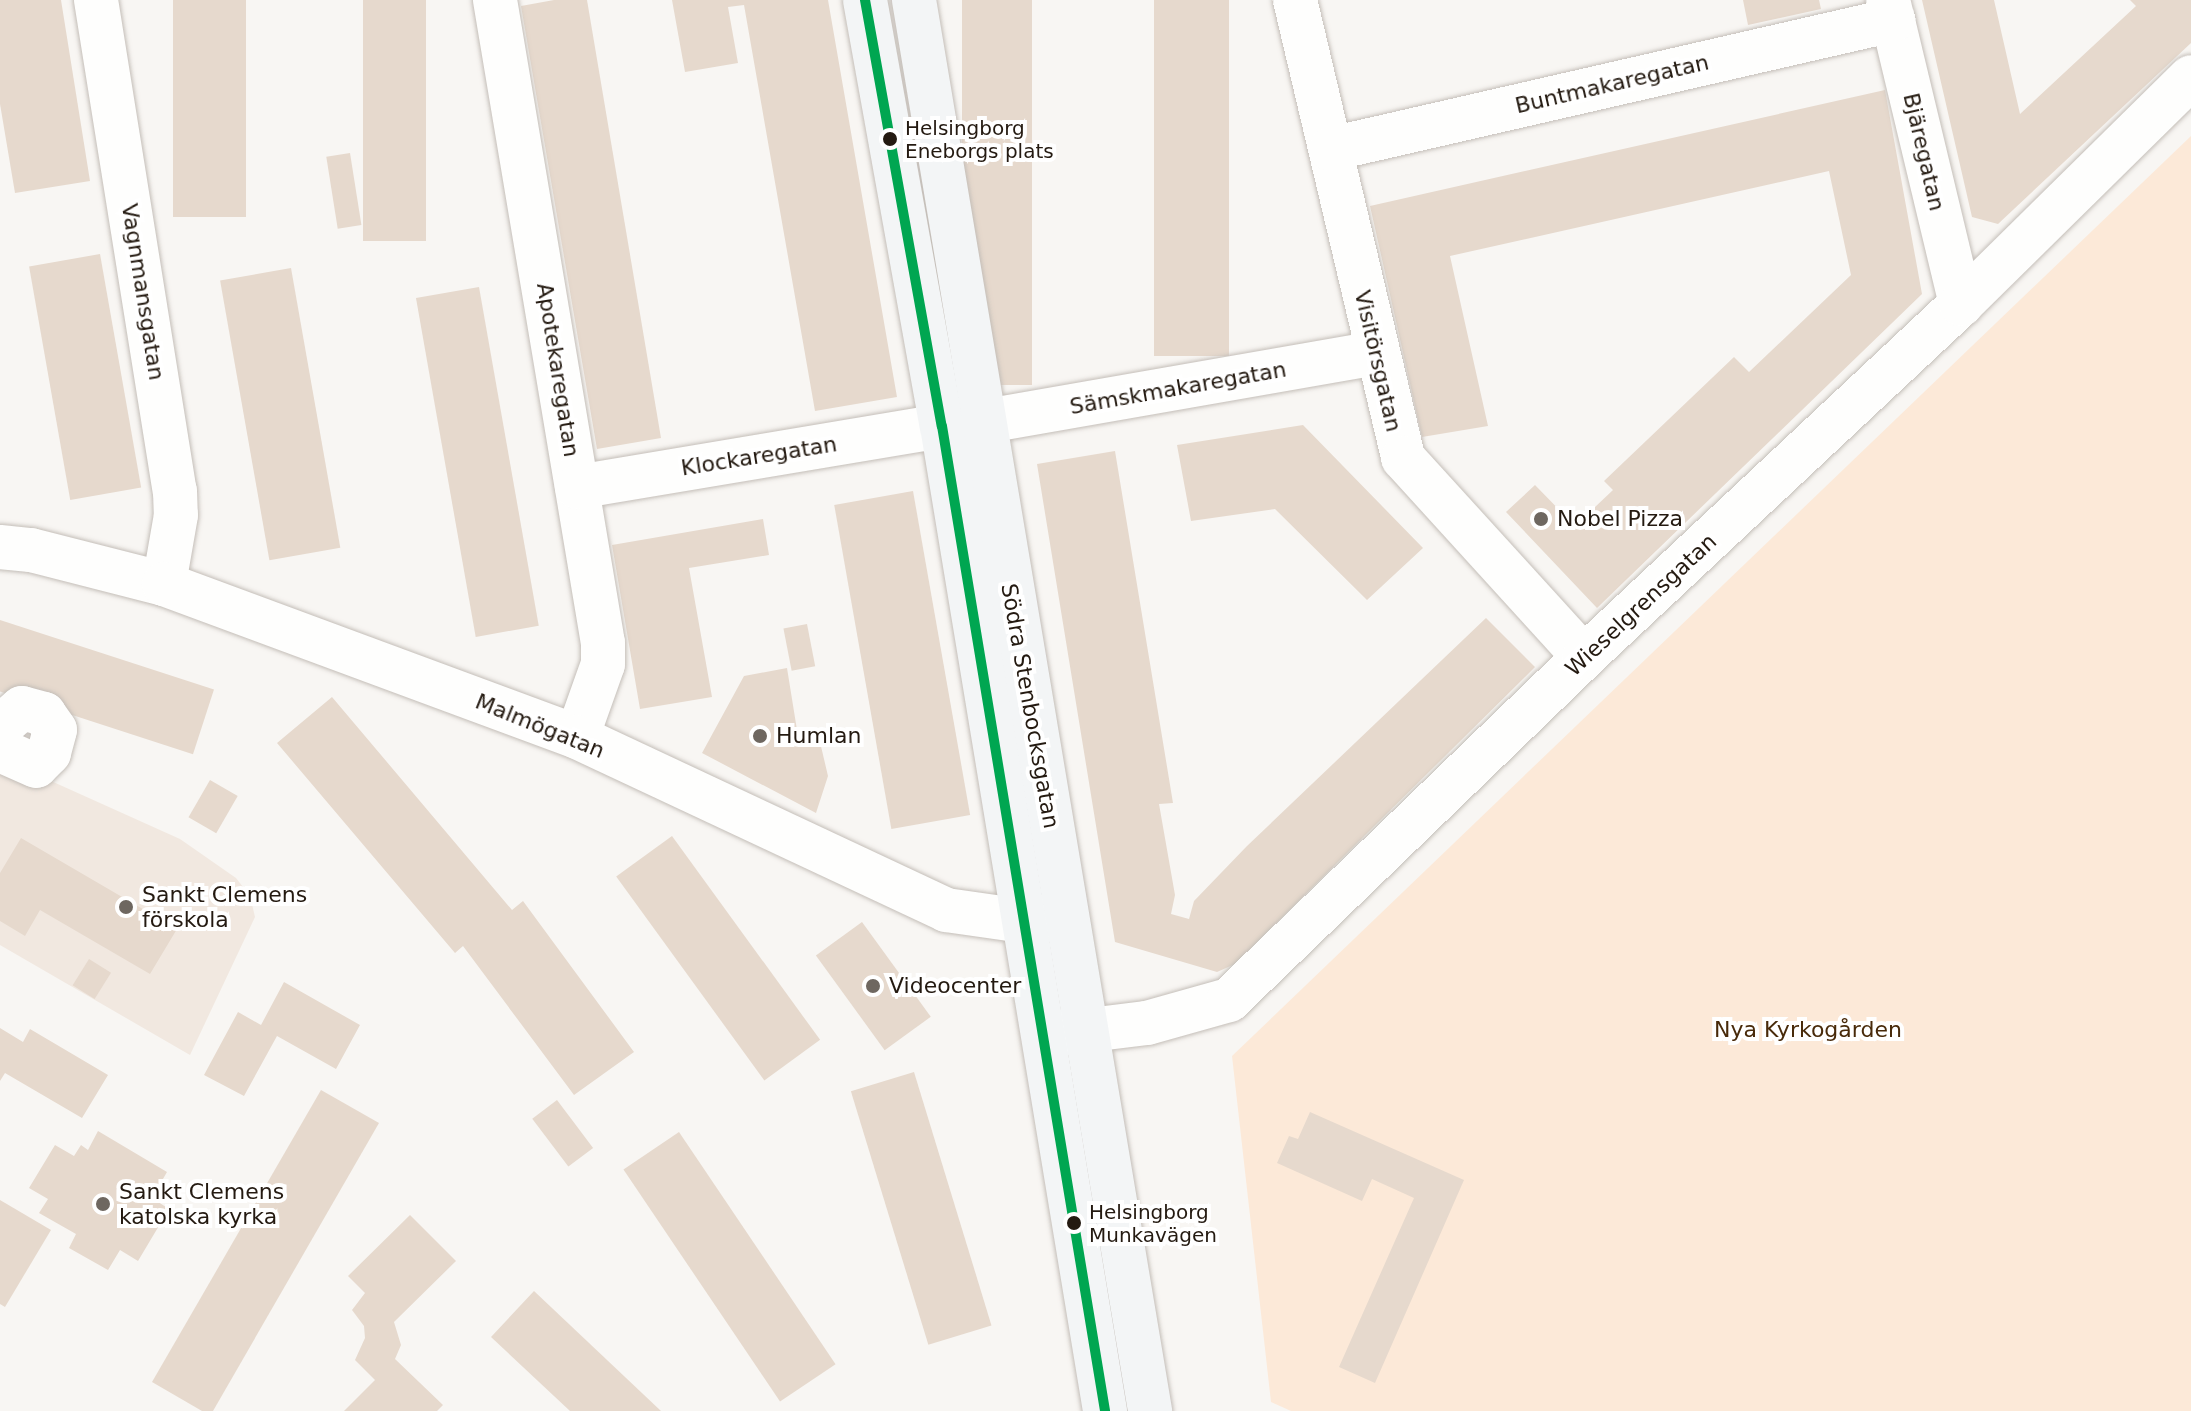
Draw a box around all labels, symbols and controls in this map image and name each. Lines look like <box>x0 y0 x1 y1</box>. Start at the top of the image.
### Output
street label: Buntmakaregatan <box>1513 49 1711 119</box>
street label: Bjäregatan <box>1898 90 1950 214</box>
place label: Helsingborg Eneborgs plats <box>905 116 1054 163</box>
marker: Helsingborg Eneborgs plats <box>882 131 898 147</box>
street label: Vagnmansgatan <box>116 202 170 382</box>
street label: Apotekaregatan <box>531 281 585 459</box>
street label: Visitörsgatan <box>1349 288 1407 434</box>
street label: Sämskmakaregatan <box>1068 356 1288 420</box>
street label: Klockaregatan <box>679 431 839 481</box>
place label: Nobel Pizza <box>1557 506 1683 532</box>
marker: Nobel Pizza <box>1532 510 1550 528</box>
street label: Wieselgrensgatan <box>1560 528 1722 682</box>
street label: Södra Stenbocksgatan <box>995 581 1065 831</box>
street label: Malmögatan <box>472 688 608 764</box>
place label: Humlan <box>776 723 861 749</box>
marker: Humlan <box>751 727 769 745</box>
place label: Sankt Clemens förskola <box>142 881 307 932</box>
marker: Sankt Clemens förskola <box>117 898 135 916</box>
place label: Videocenter <box>889 973 1021 999</box>
marker: Videocenter <box>864 977 882 995</box>
park label: Nya Kyrkogården <box>1714 1017 1902 1043</box>
place label: Sankt Clemens katolska kyrka <box>119 1178 284 1230</box>
marker: Sankt Clemens katolska kyrka <box>94 1195 112 1213</box>
place label: Helsingborg Munkavägen <box>1089 1200 1217 1247</box>
marker: Helsingborg Munkavägen <box>1066 1215 1082 1231</box>

